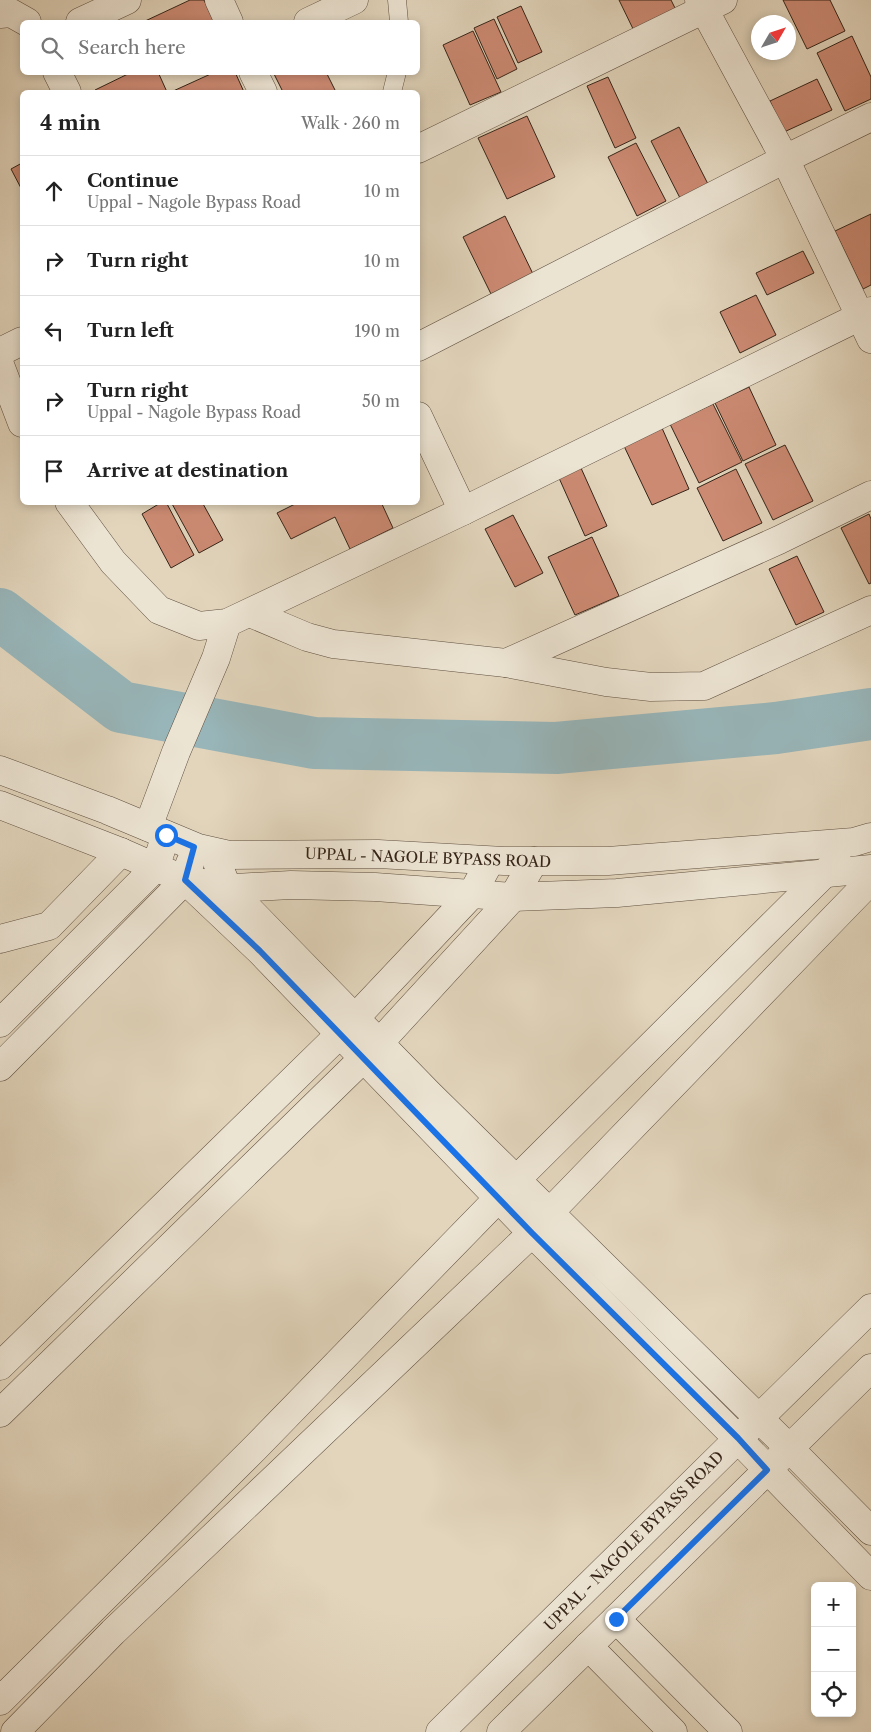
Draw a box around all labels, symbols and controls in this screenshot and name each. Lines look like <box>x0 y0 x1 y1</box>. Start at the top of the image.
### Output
north arrow <box>751 15 796 60</box>
search box <box>20 20 420 75</box>
icon: search <box>38 34 66 62</box>
text: Search here <box>78 36 186 59</box>
text: 4 min <box>40 110 101 135</box>
text: Walk · 260 m <box>301 113 400 133</box>
text: Continue <box>87 169 179 192</box>
icon: ahead <box>40 177 68 205</box>
text: 10 m <box>364 181 400 201</box>
text: Uppal - Nagole Bypass Road <box>87 192 301 212</box>
icon: right <box>40 247 68 275</box>
text: Turn right <box>87 249 188 272</box>
text: 10 m <box>364 251 400 271</box>
icon: left <box>40 317 68 345</box>
text: Turn left <box>87 319 174 342</box>
text: 190 m <box>355 321 400 341</box>
text: Turn right <box>87 379 188 402</box>
icon: right <box>40 387 68 415</box>
text: 50 m <box>362 391 400 411</box>
text: Uppal - Nagole Bypass Road <box>87 402 301 422</box>
icon: arrive <box>40 457 68 485</box>
text: Arrive at destination <box>87 459 288 482</box>
route start <box>155 824 178 847</box>
street label: UPPAL - NAGOLE BYPASS ROAD <box>305 844 551 871</box>
street label: UPPAL - NAGOLE BYPASS ROAD <box>540 1447 727 1634</box>
map controls <box>811 1582 856 1717</box>
button: + <box>811 1582 856 1627</box>
route end <box>605 1608 628 1631</box>
button: − <box>811 1627 856 1672</box>
button: locate <box>811 1672 856 1717</box>

